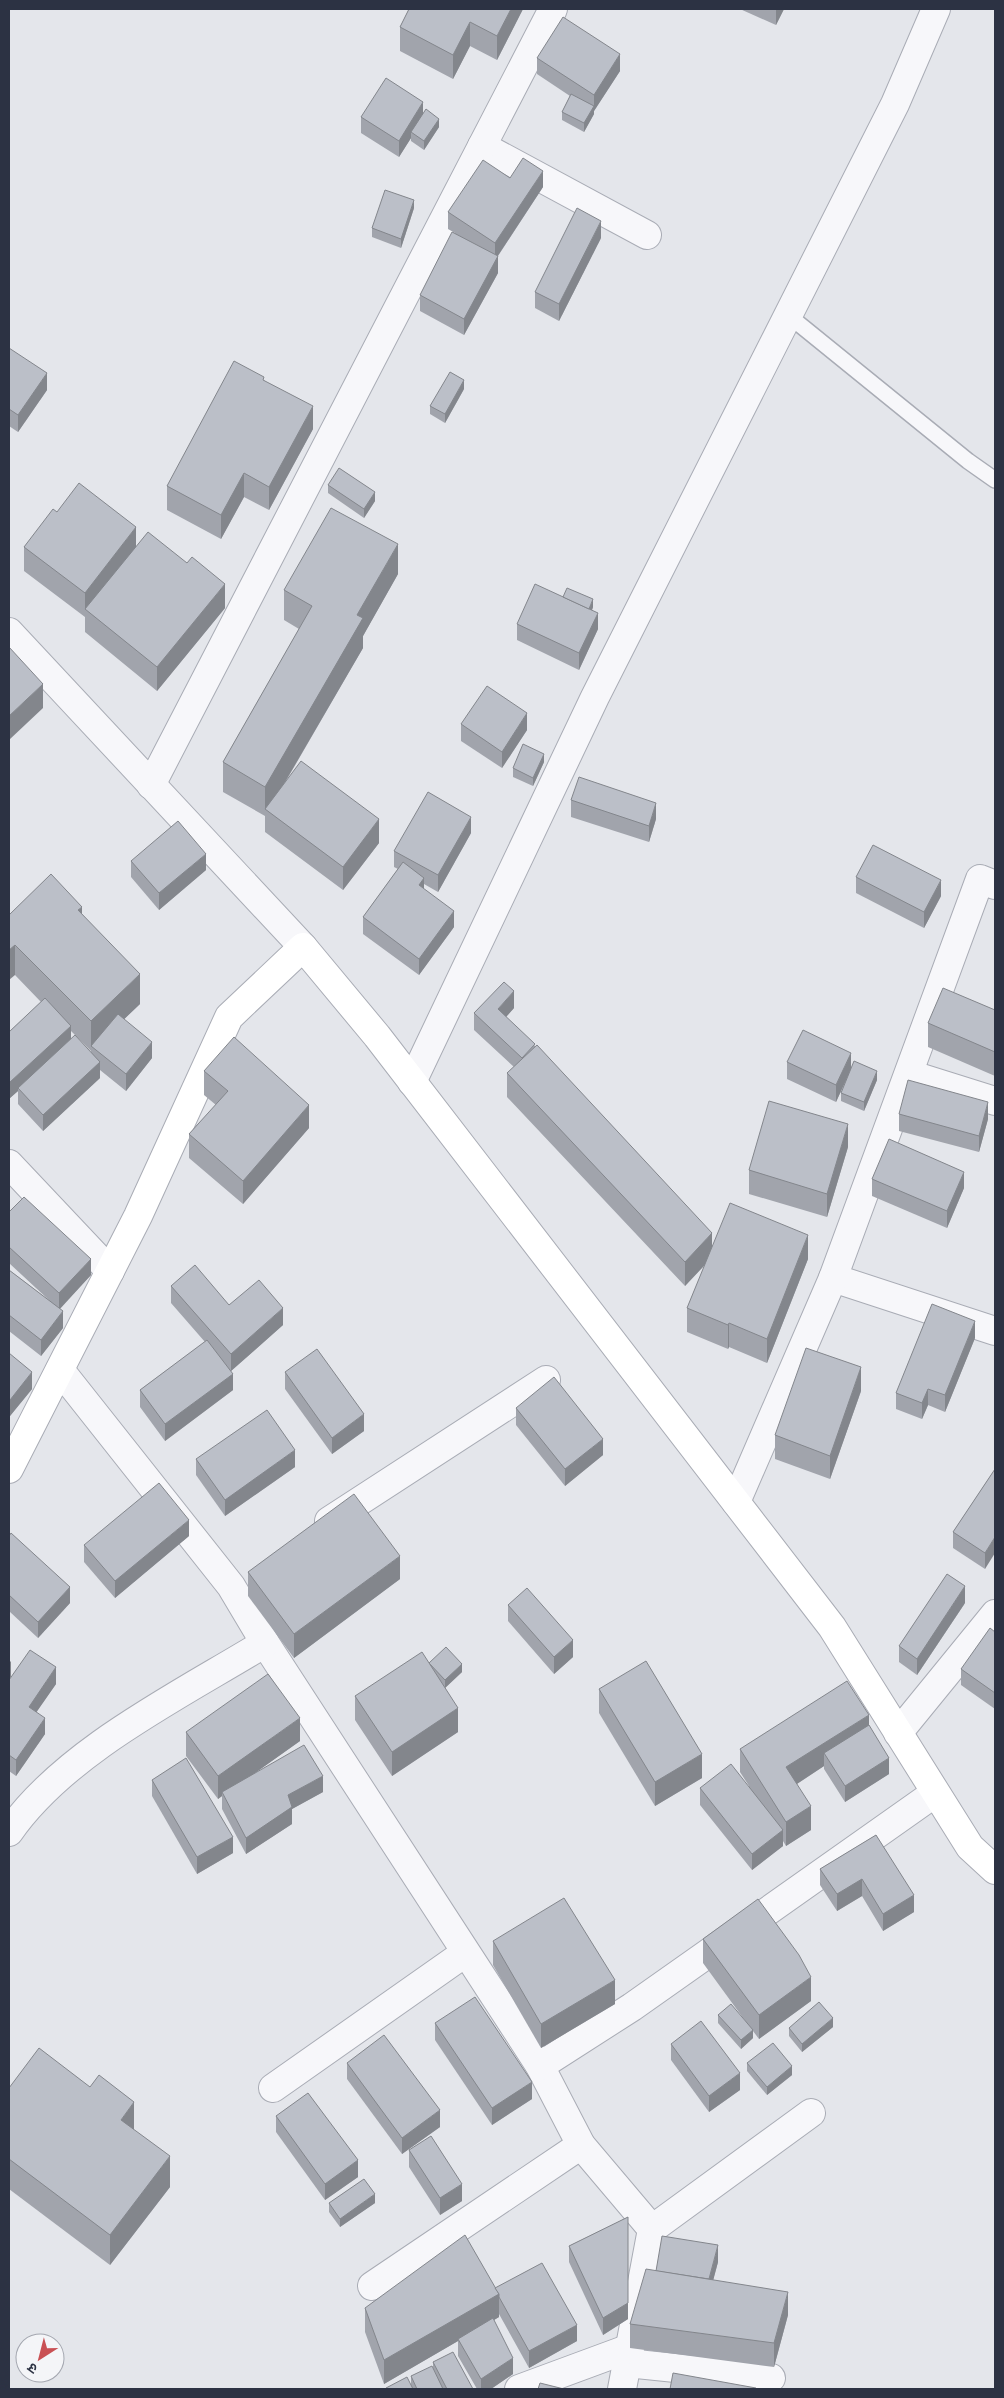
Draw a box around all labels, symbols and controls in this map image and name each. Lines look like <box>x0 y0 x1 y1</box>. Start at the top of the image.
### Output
north arrow <box>15 2333 65 2383</box>
text: उ <box>24 2359 40 2377</box>

